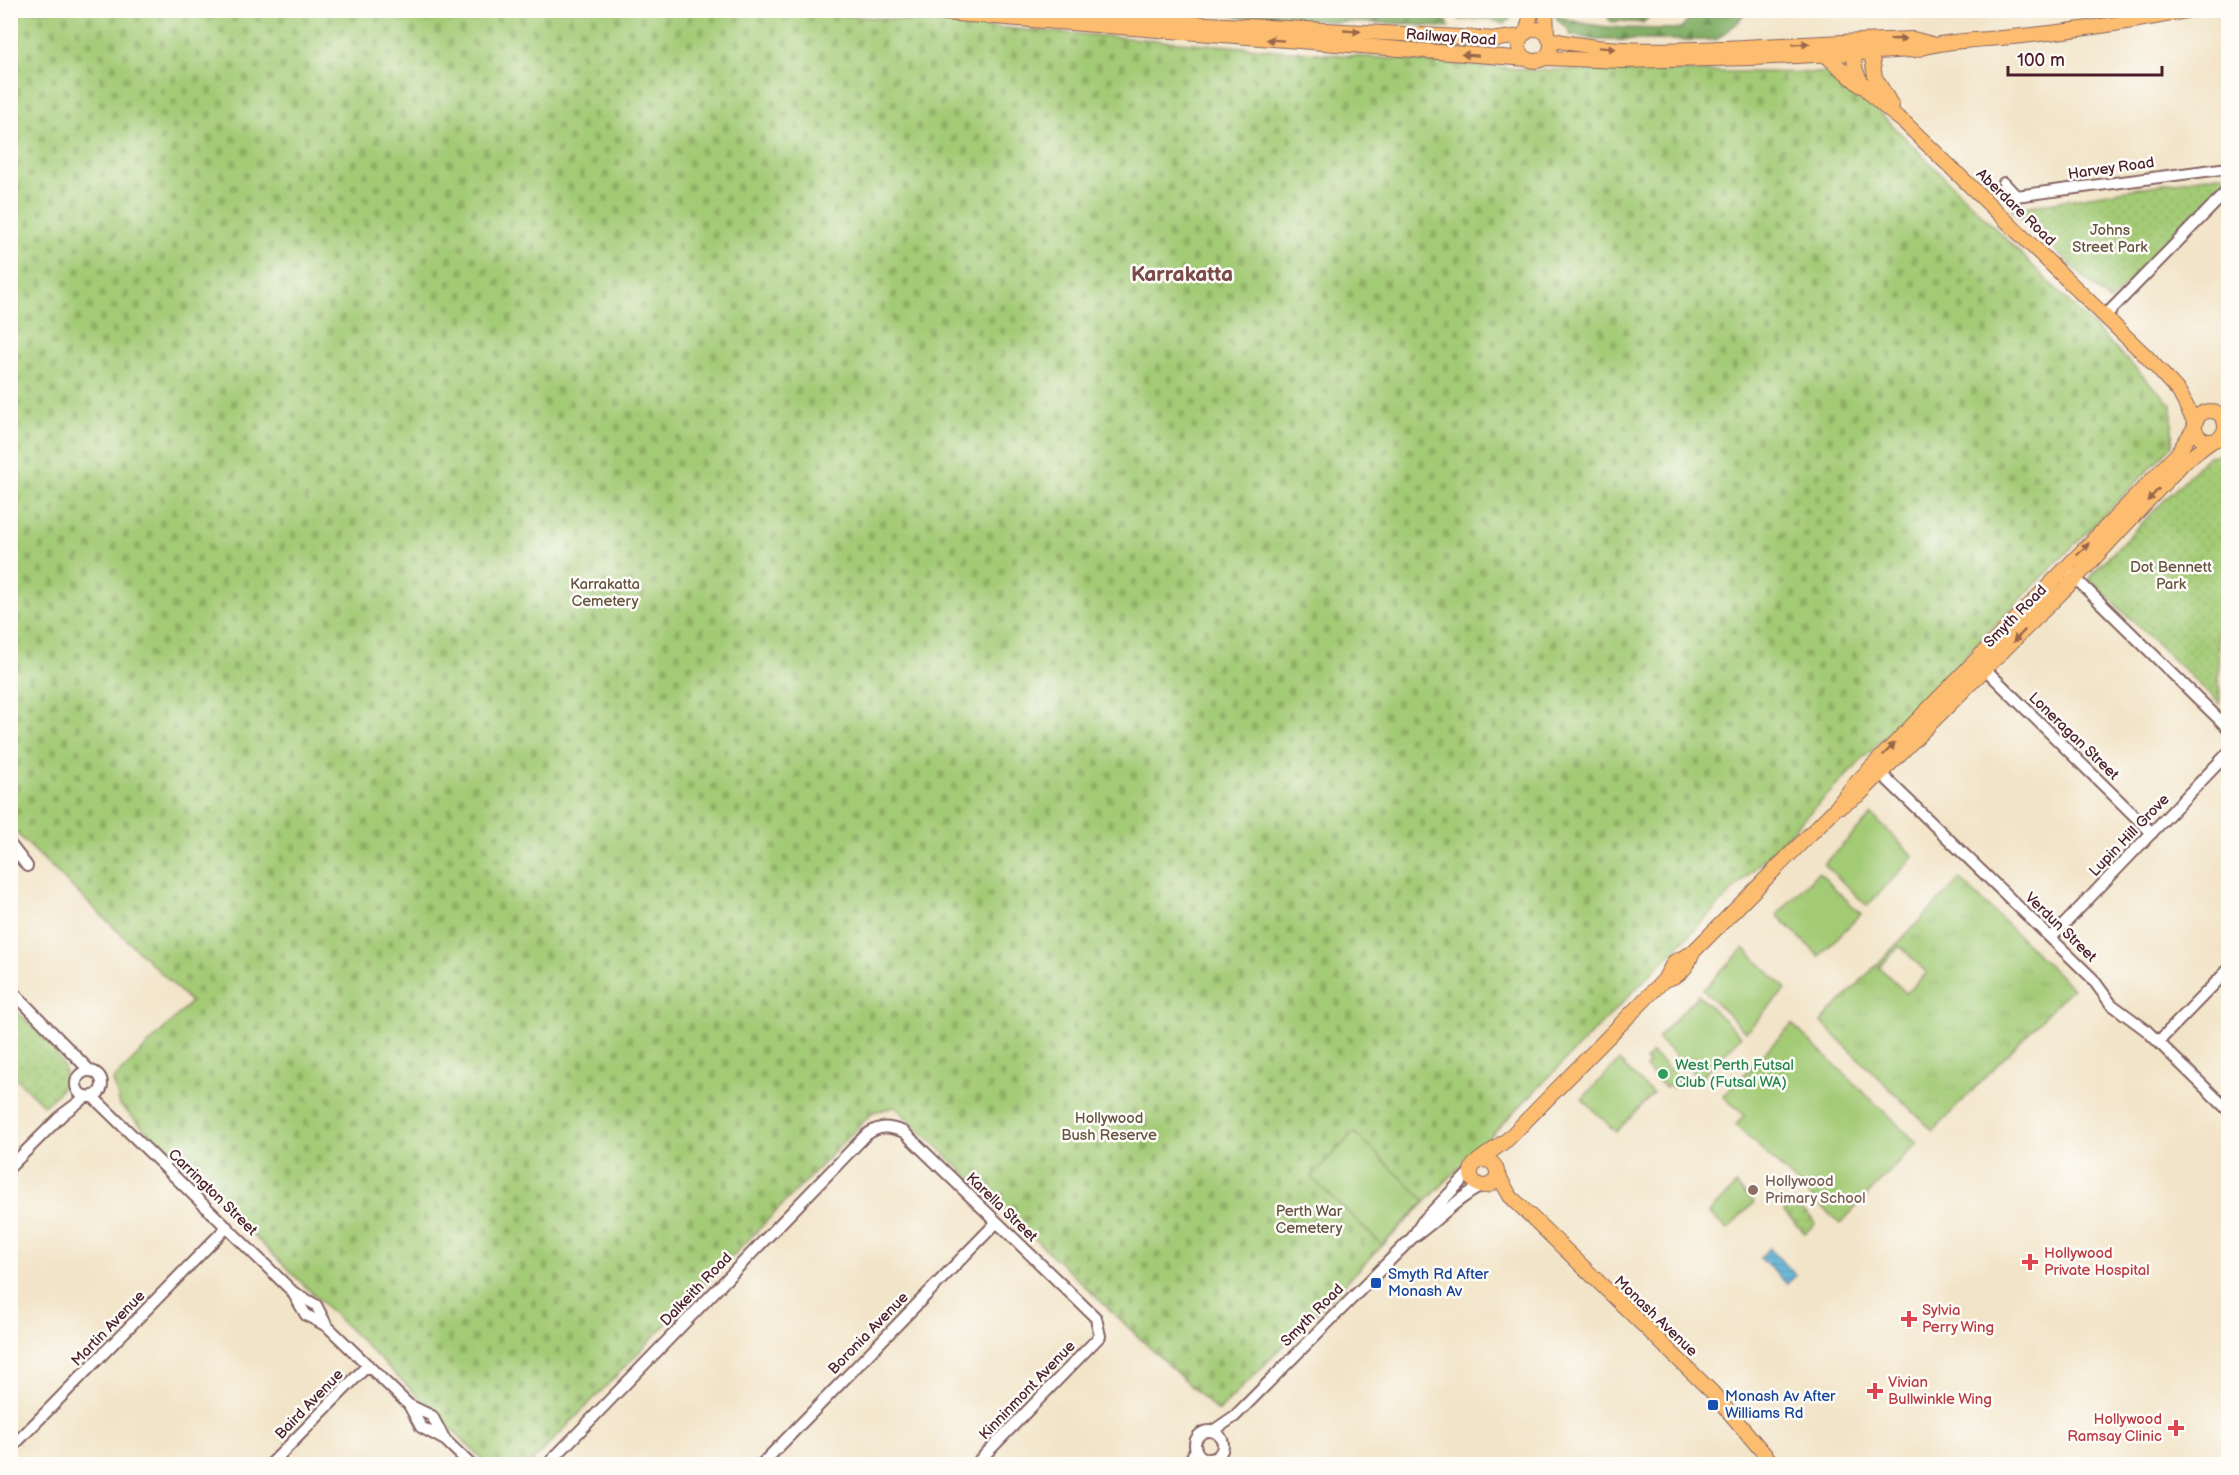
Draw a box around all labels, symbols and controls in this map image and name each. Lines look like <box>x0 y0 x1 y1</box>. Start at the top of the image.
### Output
street label: Railway Road <box>1405 25 1497 50</box>
one-way arrow <box>1343 27 1362 36</box>
one-way arrow <box>1266 35 1285 44</box>
one-way arrow <box>1889 35 1908 44</box>
one-way arrow <box>1792 39 1811 48</box>
scale bar <box>2008 39 2162 77</box>
one-way arrow <box>1597 43 1616 53</box>
one-way arrow <box>1460 50 1479 60</box>
text: 100 m <box>2017 50 2065 71</box>
street label: Harvey Road <box>2067 153 2155 184</box>
street label: Aberdare Road <box>1972 165 2059 250</box>
park label: Johns Street Park <box>2072 221 2148 257</box>
district label: Karrakatta <box>1131 262 1233 287</box>
one-way arrow <box>2147 488 2161 502</box>
one-way arrow <box>2076 542 2090 556</box>
park label: Dot Bennett Park <box>2130 558 2212 594</box>
park label: Karrakatta Cemetery <box>570 575 640 611</box>
street label: Smyth Road <box>1980 581 2051 652</box>
one-way arrow <box>2012 628 2026 642</box>
street label: Loneragan Street <box>2025 688 2123 785</box>
one-way arrow <box>1881 742 1895 756</box>
street label: Lupin Hill Grove <box>2085 790 2174 881</box>
street label: Verdun Street <box>2021 888 2101 967</box>
place label: West Perth Futsal Club (Futsal WA) <box>1675 1056 1794 1092</box>
marker: West Perth Futsal Club (Futsal WA) <box>1656 1067 1670 1081</box>
park label: Hollywood Bush Reserve <box>1061 1109 1157 1145</box>
street label: Carrington Street <box>164 1145 262 1240</box>
street label: Karella Street <box>962 1169 1042 1246</box>
place label: Hollywood Primary School <box>1765 1172 1866 1208</box>
marker: Hollywood Primary School <box>1746 1183 1760 1197</box>
park label: Perth War Cemetery <box>1276 1202 1343 1238</box>
place label: Hollywood Private Hospital <box>2044 1244 2150 1280</box>
street label: Dalkeith Road <box>656 1248 736 1330</box>
marker: Hollywood Private Hospital <box>2021 1253 2039 1271</box>
place label: Smyth Rd After Monash Av <box>1388 1265 1489 1301</box>
street label: Monash Avenue <box>1610 1272 1701 1361</box>
marker: Smyth Rd After Monash Av <box>1369 1276 1383 1290</box>
street label: Smyth Road <box>1277 1280 1348 1351</box>
street label: Martin Avenue <box>67 1286 149 1370</box>
street label: Boronia Avenue <box>824 1288 913 1379</box>
place label: Sylvia Perry Wing <box>1922 1301 1994 1337</box>
marker: Sylvia Perry Wing <box>1900 1310 1918 1328</box>
street label: Kinninmont Avenue <box>975 1337 1080 1444</box>
street label: Baird Avenue <box>271 1365 348 1443</box>
place label: Vivian Bullwinkle Wing <box>1888 1373 1992 1409</box>
marker: Vivian Bullwinkle Wing <box>1866 1382 1884 1400</box>
place label: Monash Av After Williams Rd <box>1725 1387 1836 1423</box>
marker: Monash Av After Williams Rd <box>1706 1398 1720 1412</box>
place label: Hollywood Ramsay Clinic <box>2067 1410 2162 1446</box>
marker: Hollywood Ramsay Clinic <box>2167 1419 2185 1437</box>

